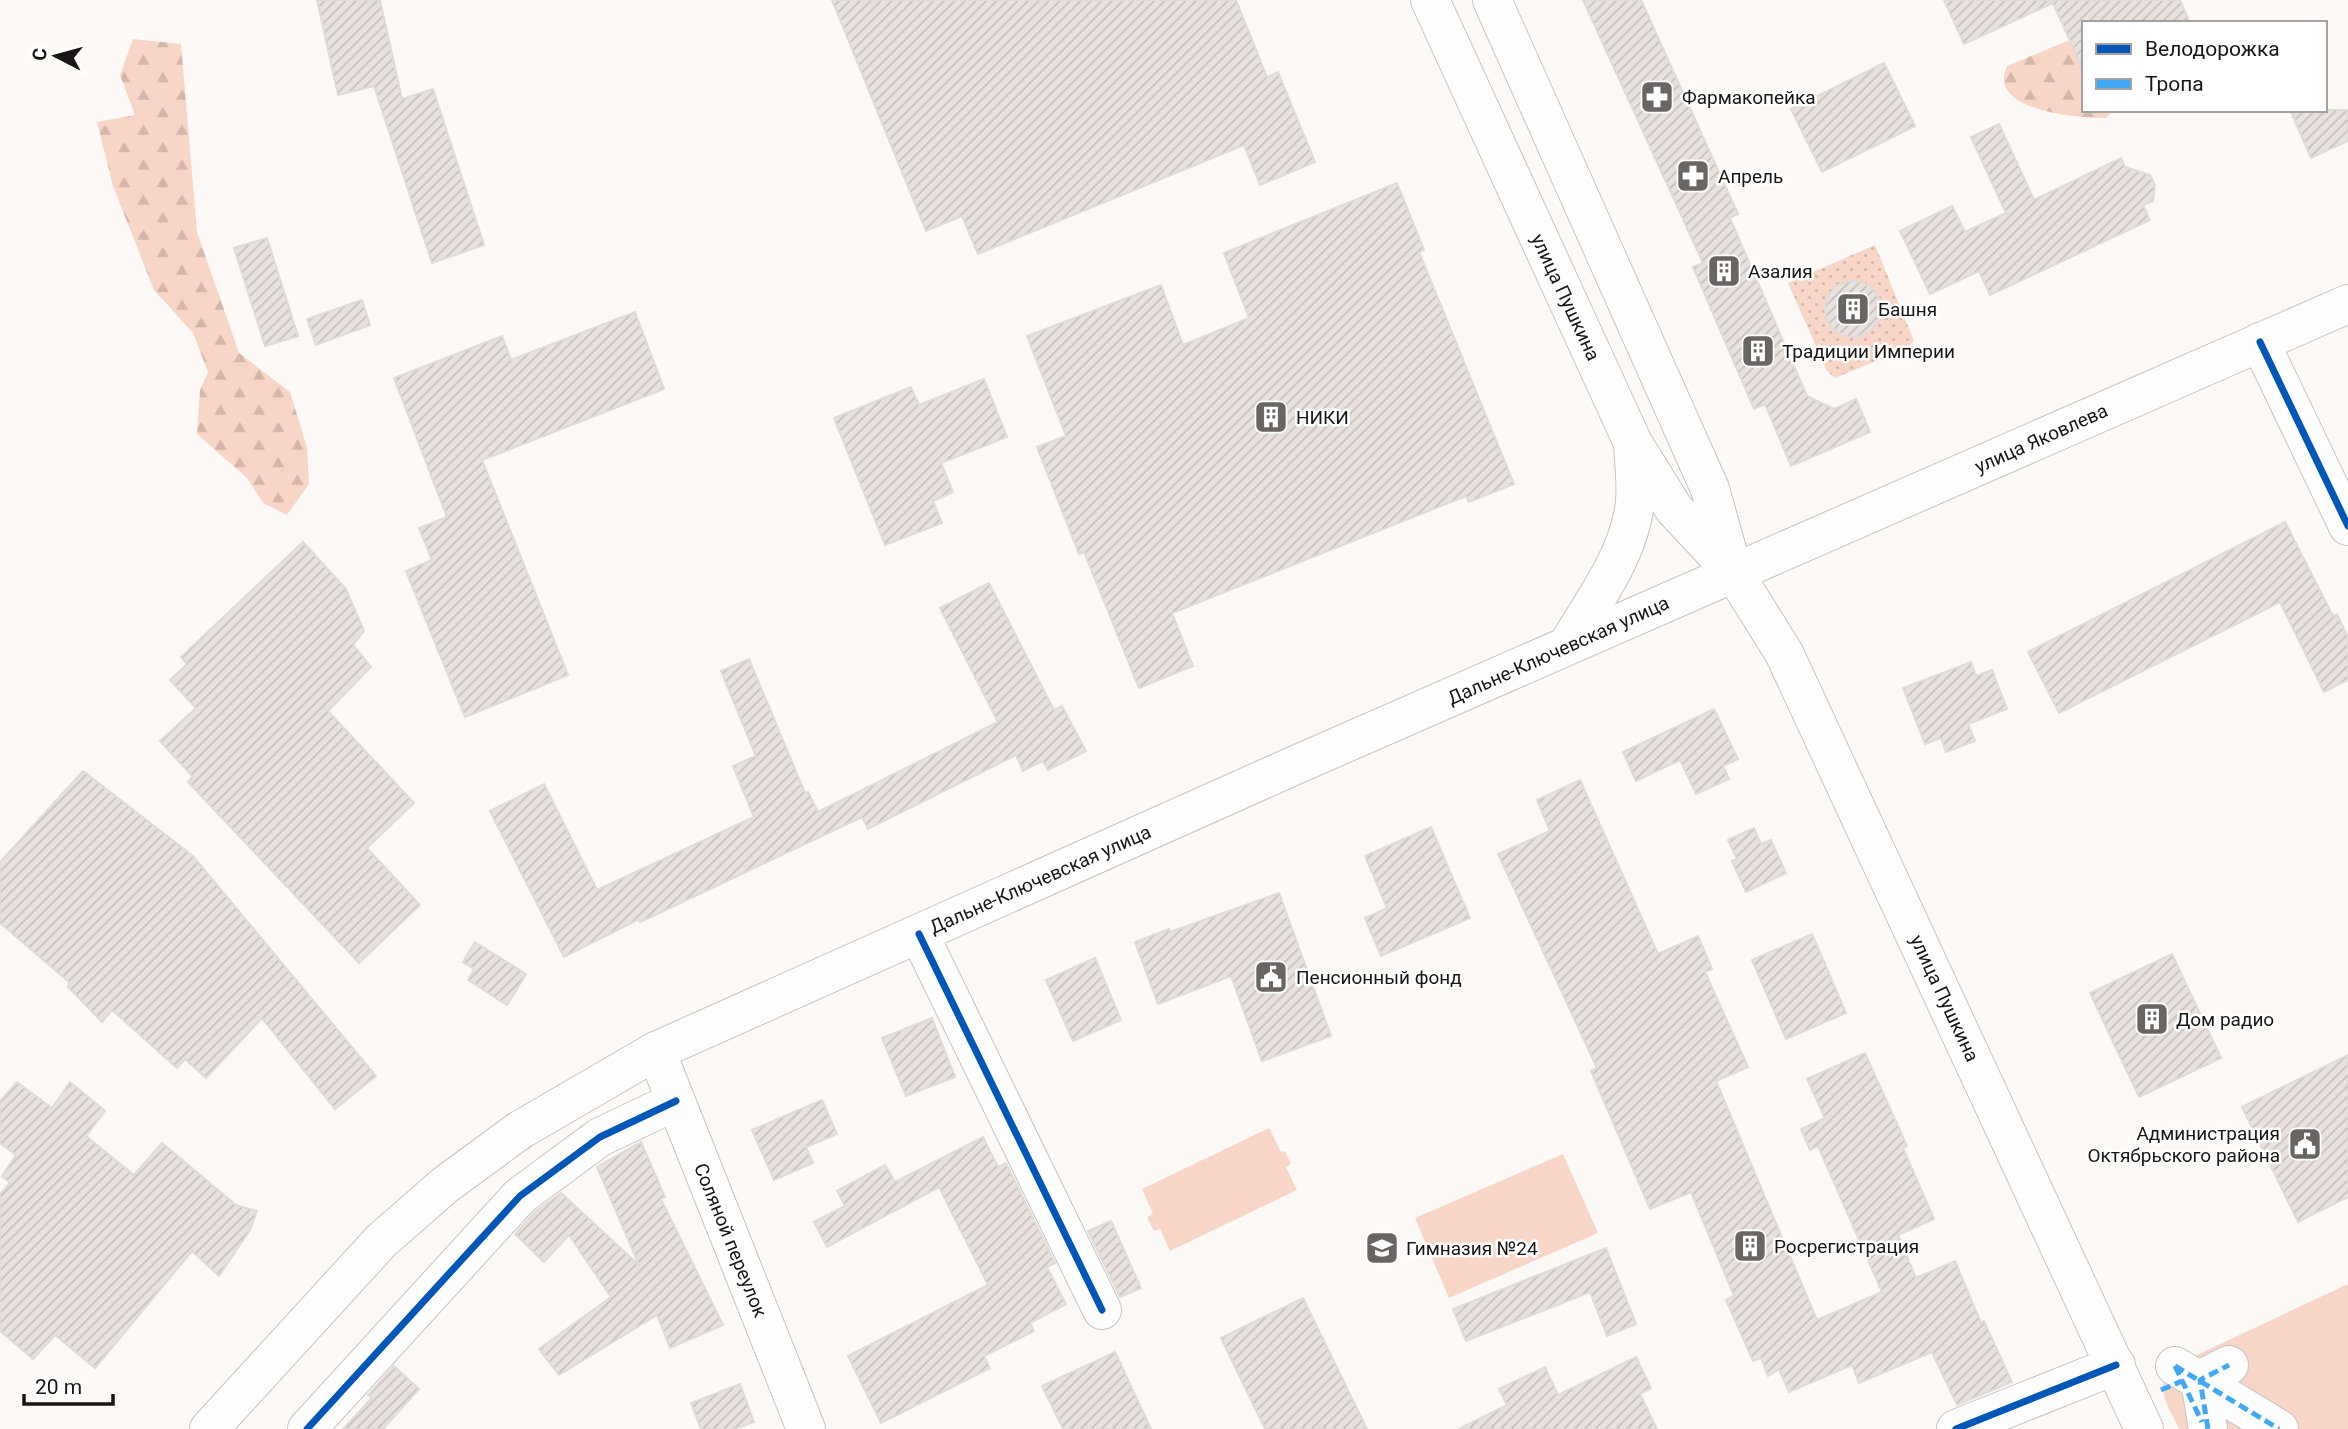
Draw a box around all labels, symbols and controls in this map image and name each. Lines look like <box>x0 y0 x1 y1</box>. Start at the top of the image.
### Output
north arrow <box>21 21 91 91</box>
legend <box>2082 21 2327 112</box>
text: Велодорожка <box>2145 37 2280 61</box>
text: С <box>28 47 52 62</box>
text: Тропа <box>2145 72 2204 96</box>
pharmacy icon: Фармакопейка <box>1638 78 1676 116</box>
place label: Фармакопейка <box>1682 86 1816 109</box>
pharmacy icon: Апрель <box>1674 157 1712 195</box>
place label: Апрель <box>1718 165 1783 188</box>
street label: улица Пушкина <box>1526 230 1605 364</box>
building icon: Азалия <box>1705 252 1743 290</box>
place label: Азалия <box>1748 260 1813 283</box>
building icon: Башня <box>1834 290 1872 328</box>
place label: Башня <box>1878 298 1937 321</box>
building icon: Традиции Империи <box>1739 332 1777 370</box>
place label: Традиции Империи <box>1782 340 1955 363</box>
building icon: НИКИ <box>1252 398 1290 436</box>
street label: улица Яковлева <box>1971 399 2111 478</box>
place label: НИКИ <box>1296 406 1349 429</box>
street label: Дальне-Ключевская улица <box>1444 591 1673 710</box>
street label: Дальне-Ключевская улица <box>926 820 1155 939</box>
street label: улица Пушкина <box>1905 931 1984 1065</box>
public building icon: Пенсионный фонд <box>1252 958 1290 996</box>
place label: Пенсионный фонд <box>1296 966 1462 989</box>
building icon: Дом радио <box>2133 1000 2171 1038</box>
place label: Дом радио <box>2176 1008 2274 1031</box>
place label: Администрация Октябрьского района <box>2087 1122 2280 1167</box>
public building icon: Администрация Октябрьского района <box>2286 1125 2324 1163</box>
street label: Соляной переулок <box>689 1160 772 1321</box>
building icon: Росрегистрация <box>1731 1227 1769 1265</box>
school or university icon: Гимназия №24 <box>1363 1229 1401 1267</box>
place label: Росрегистрация <box>1774 1235 1919 1258</box>
place label: Гимназия №24 <box>1406 1237 1538 1260</box>
scale bar <box>24 1362 114 1406</box>
text: 20 m <box>35 1375 82 1399</box>

